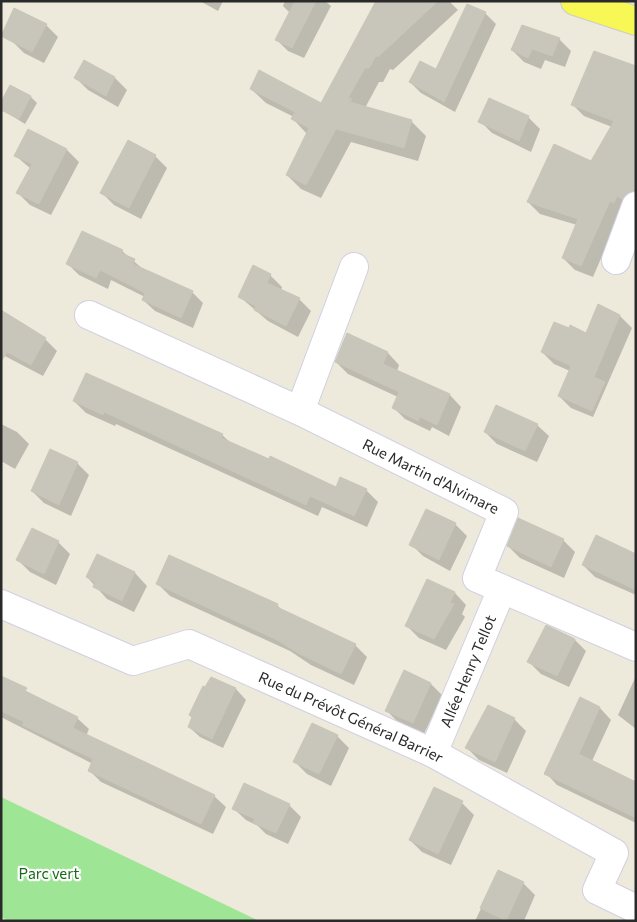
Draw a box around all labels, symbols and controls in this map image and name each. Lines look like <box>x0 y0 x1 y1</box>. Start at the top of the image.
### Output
street label: Rue Martin d'Alvimare <box>360 435 502 517</box>
street label: Allée Henry Tellot <box>436 612 499 730</box>
street label: Rue du Prévôt Général Barrier <box>256 667 447 766</box>
park label: Parc vert <box>19 864 79 882</box>

